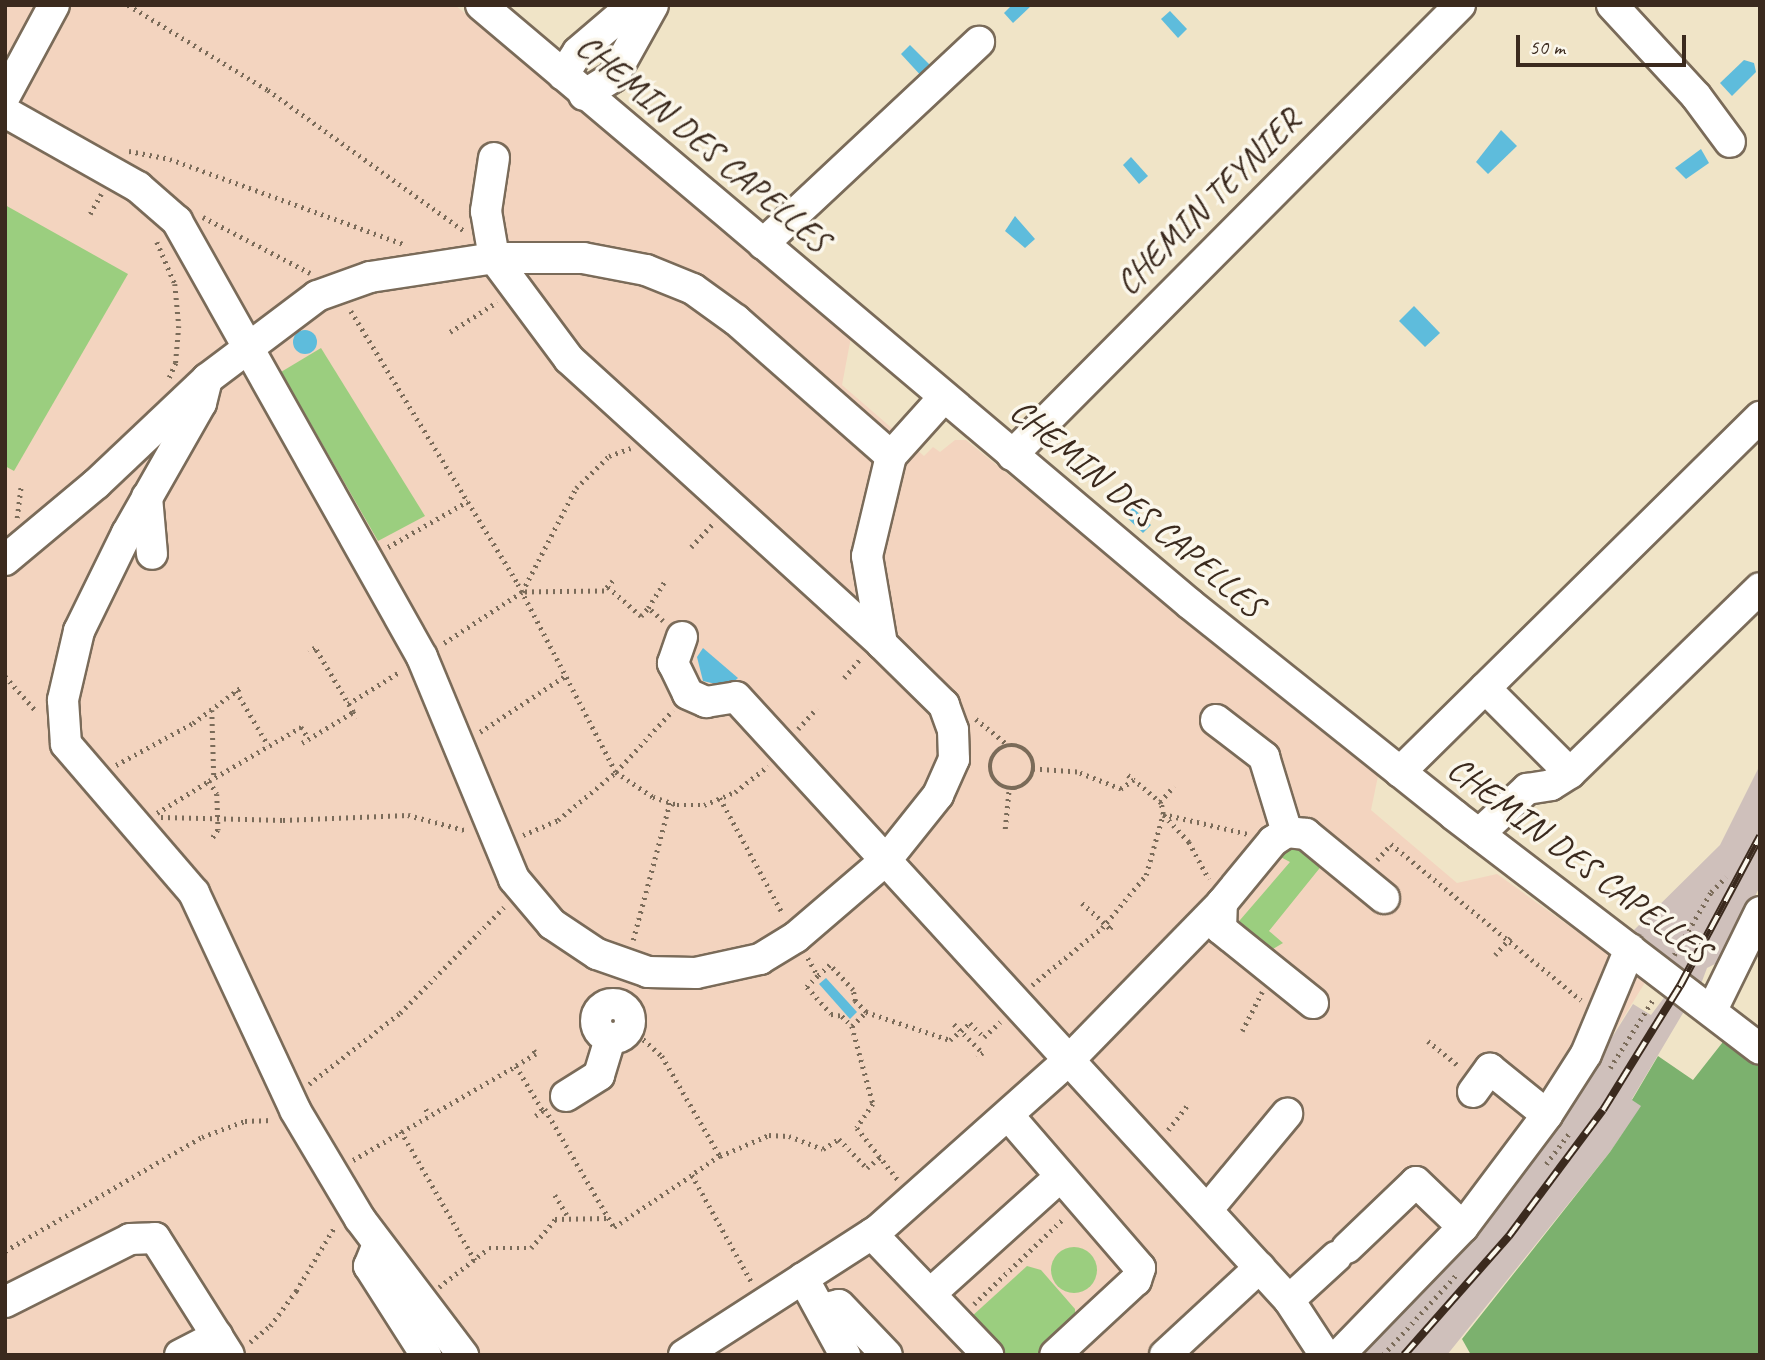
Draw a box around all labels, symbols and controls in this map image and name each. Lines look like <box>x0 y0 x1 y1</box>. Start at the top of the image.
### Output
scale bar <box>1520 21 1690 65</box>
street label: CHEMIN DES CAPELLES <box>568 25 838 261</box>
text: 50 m <box>1529 34 1565 60</box>
street label: CHEMIN TEYNIER <box>1106 100 1310 304</box>
street label: CHEMIN DES CAPELLES <box>1002 390 1272 626</box>
street label: CHEMIN DES CAPELLES <box>1439 747 1719 973</box>

